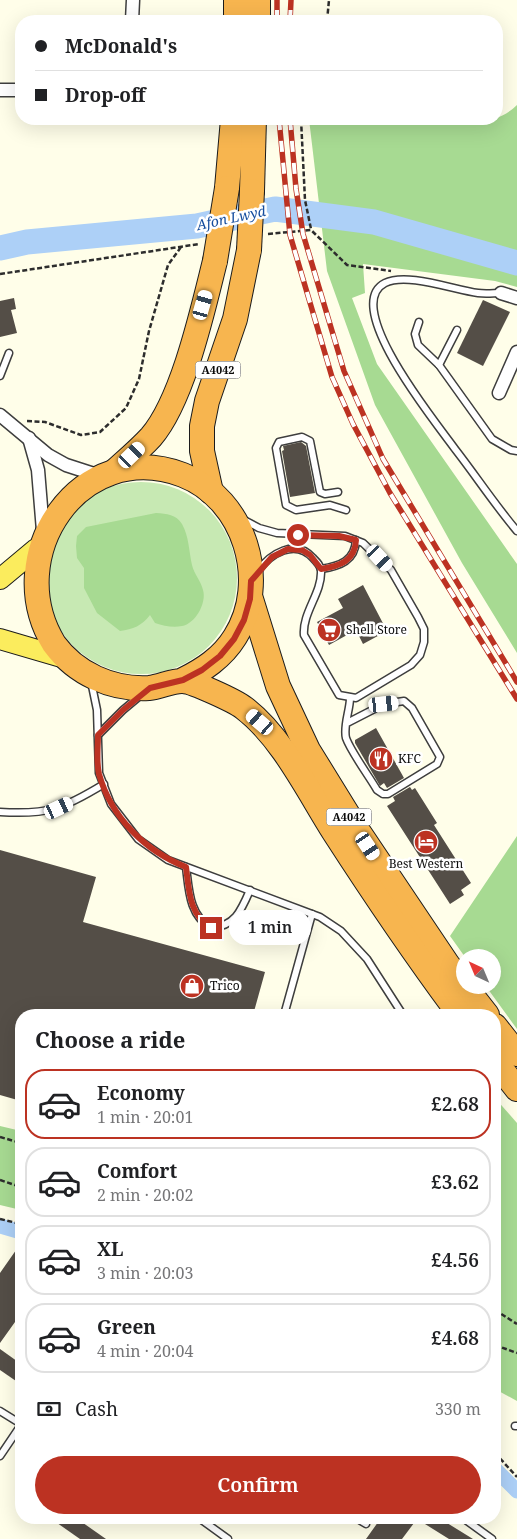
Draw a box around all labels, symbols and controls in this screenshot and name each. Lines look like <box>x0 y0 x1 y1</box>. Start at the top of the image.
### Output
text: McDonald's <box>65 33 177 59</box>
text: Drop-off <box>65 82 145 108</box>
water label: Afon Lwyd <box>194 201 268 234</box>
car <box>191 289 214 321</box>
road number: A4042 <box>196 362 240 378</box>
car <box>115 439 148 471</box>
route start <box>287 524 309 546</box>
car <box>364 542 395 574</box>
supermarket icon: Shell Store <box>316 617 342 643</box>
place label: Shell Store <box>346 621 407 638</box>
car <box>368 695 399 713</box>
car <box>243 706 276 738</box>
restaurant icon: KFC <box>368 746 394 772</box>
place label: KFC <box>398 750 421 767</box>
car <box>42 795 75 821</box>
road number: A4042 <box>326 809 372 826</box>
car <box>353 829 382 863</box>
hotel icon: Best Western <box>413 829 439 855</box>
place label: Best Western <box>389 855 464 872</box>
callout: 1 min <box>228 910 311 946</box>
text: 1 min <box>248 916 292 938</box>
route end <box>200 917 222 939</box>
north arrow <box>456 949 501 994</box>
map controls <box>456 949 501 994</box>
shop icon: Trico <box>179 973 205 999</box>
place label: Trico <box>210 977 240 994</box>
text: Choose a ride <box>35 1024 185 1054</box>
text: Economy <box>97 1080 185 1106</box>
icon: car <box>37 1082 82 1127</box>
text: £2.68 <box>431 1091 479 1117</box>
text: 1 min · 20:01 <box>97 1106 193 1128</box>
text: Comfort <box>97 1158 177 1184</box>
icon: car <box>37 1160 82 1205</box>
text: £3.62 <box>431 1169 479 1195</box>
text: 2 min · 20:02 <box>97 1184 193 1206</box>
text: XL <box>97 1236 123 1262</box>
icon: car <box>37 1238 82 1283</box>
text: £4.56 <box>431 1247 479 1273</box>
text: 3 min · 20:03 <box>97 1262 193 1284</box>
text: Green <box>97 1314 156 1340</box>
icon: car <box>37 1316 82 1361</box>
text: £4.68 <box>431 1325 479 1351</box>
text: 4 min · 20:04 <box>97 1340 193 1362</box>
icon: cash <box>35 1395 63 1423</box>
text: Cash <box>75 1396 118 1422</box>
text: 330 m <box>435 1398 481 1420</box>
button: Confirm <box>35 1456 481 1514</box>

